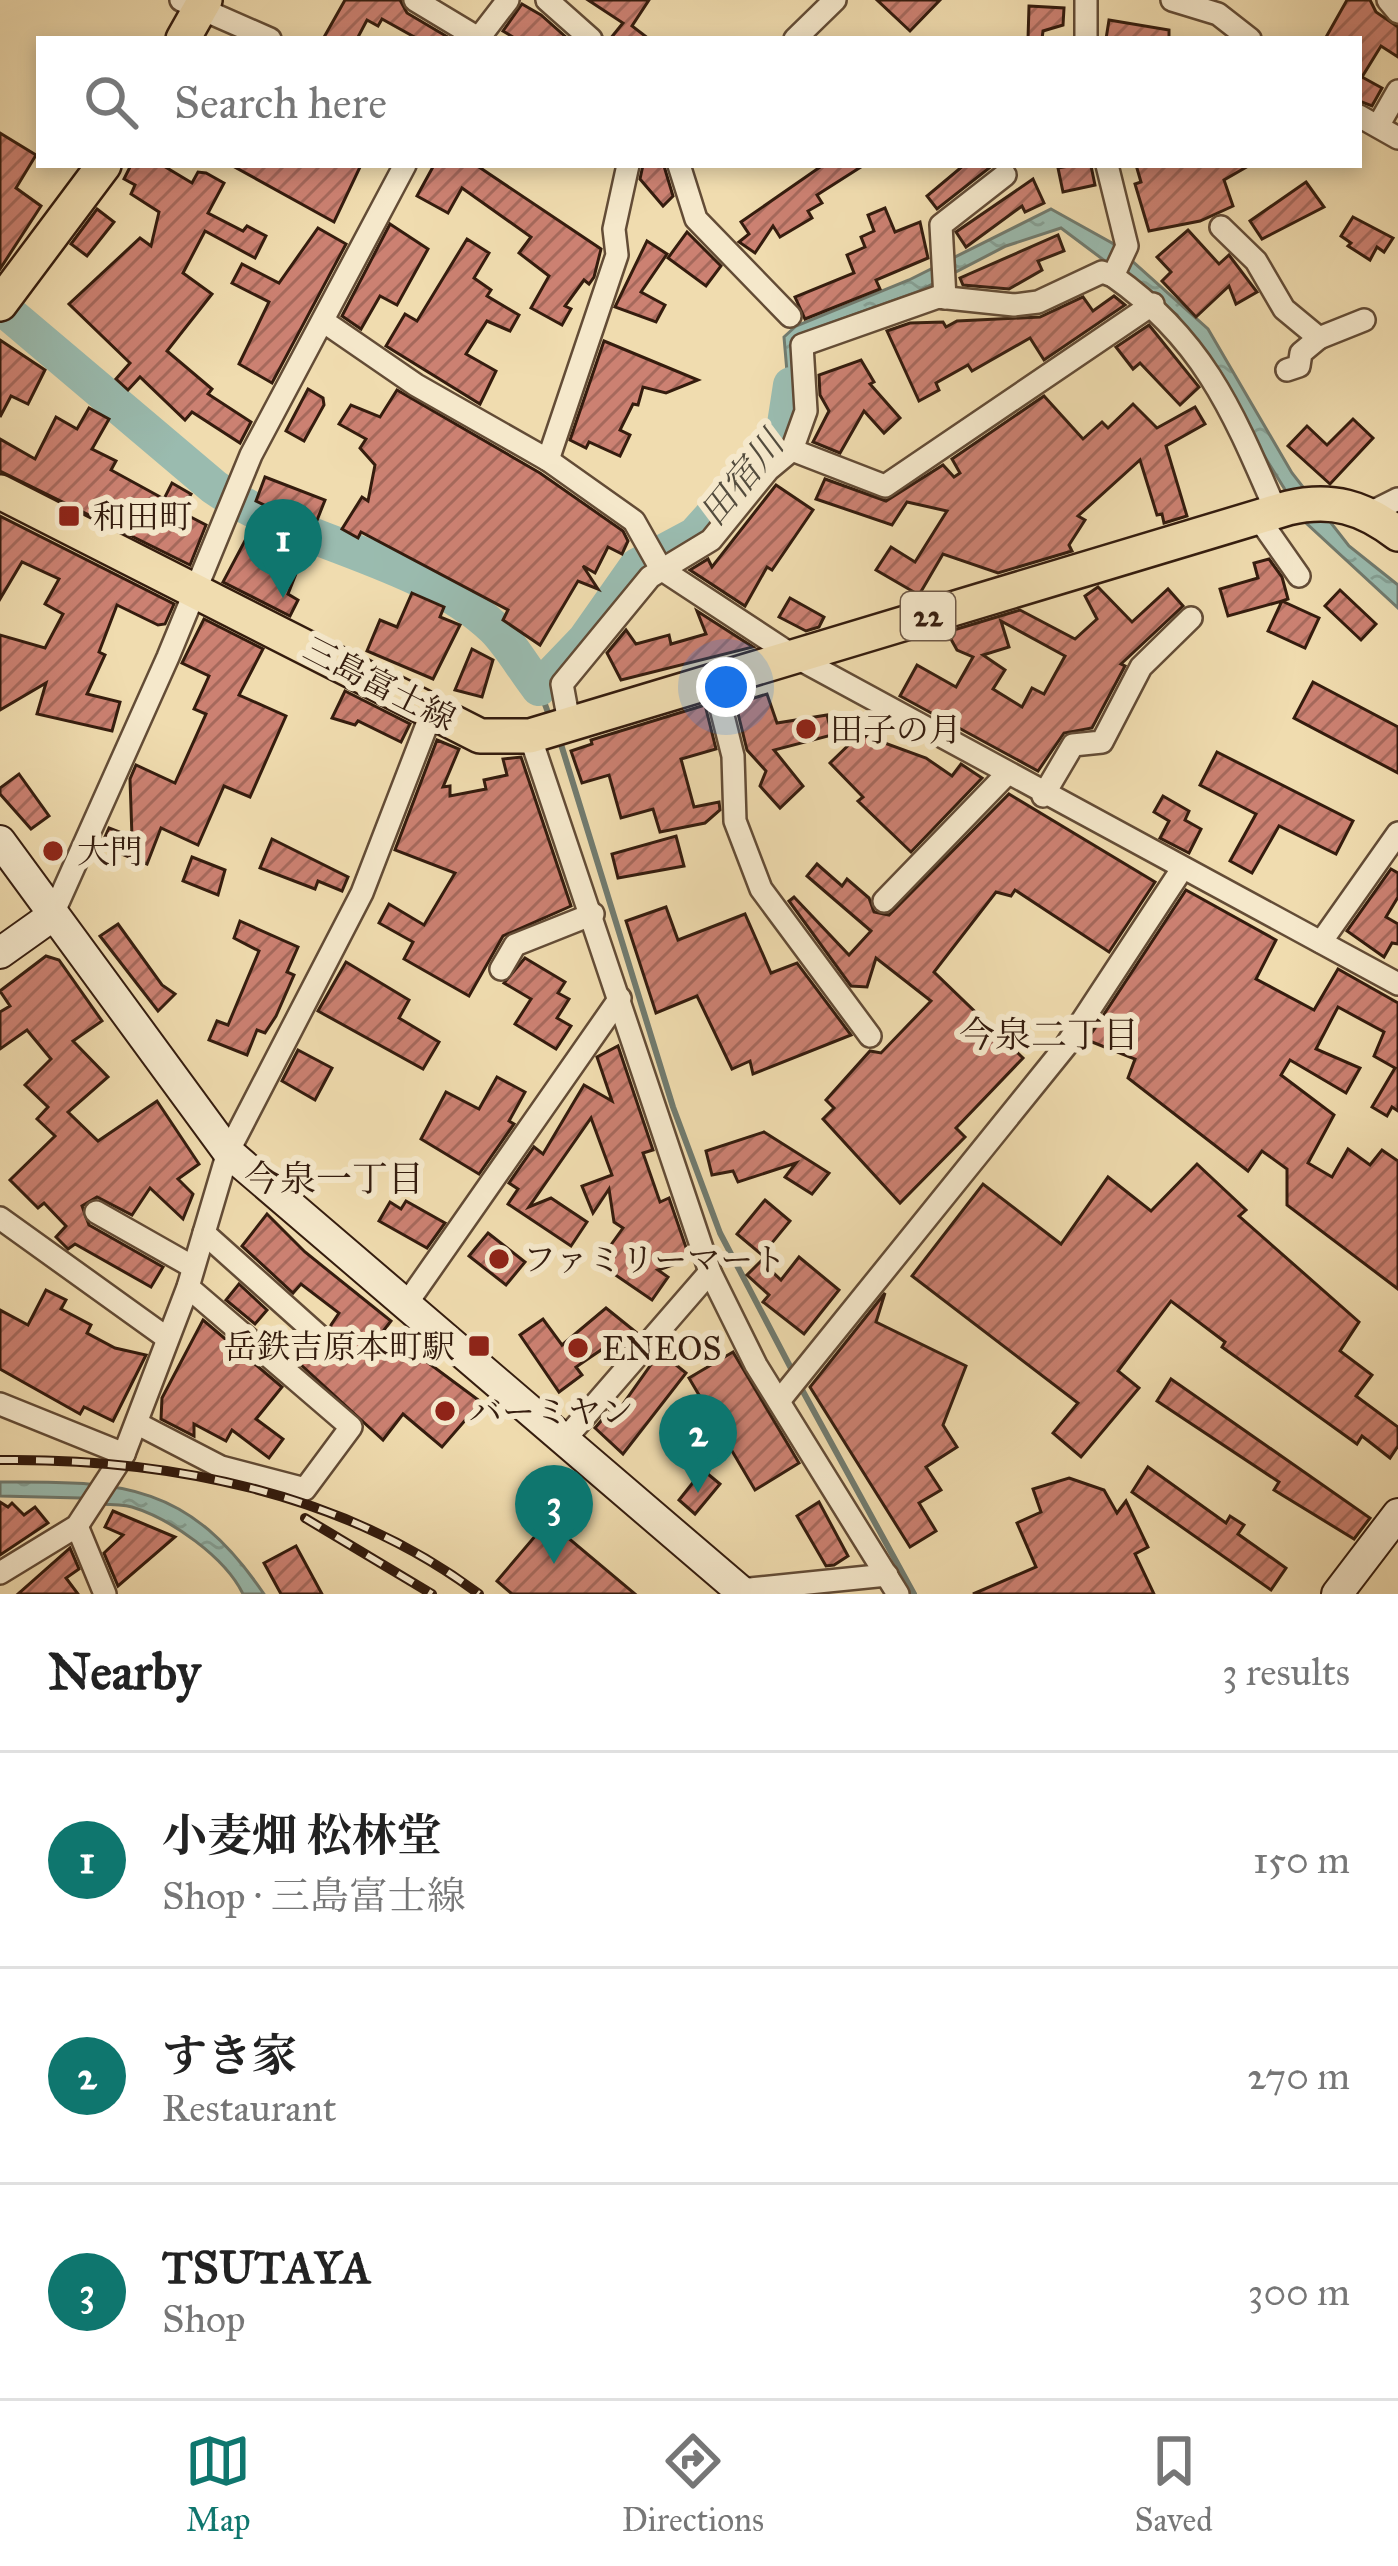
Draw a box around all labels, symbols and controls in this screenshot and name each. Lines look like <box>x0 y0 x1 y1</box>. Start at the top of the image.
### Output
search box <box>36 36 1362 168</box>
icon: search <box>78 69 144 135</box>
text: Search here <box>174 75 387 130</box>
water label: 田宿川 <box>691 420 795 534</box>
place label: 和田町 <box>93 497 192 537</box>
pin: 1 <box>244 499 322 598</box>
marker: 和田町 <box>56 503 82 529</box>
road number: 22 <box>901 592 955 640</box>
street label: 三島富士線 <box>297 629 462 739</box>
your location <box>696 657 756 717</box>
place label: 田子の月 <box>830 710 962 750</box>
marker: 田子の月 <box>793 716 819 742</box>
place label: 大門 <box>77 832 143 872</box>
marker: 大門 <box>40 838 66 864</box>
district label: 今泉二丁目 <box>959 1013 1139 1057</box>
district label: 今泉一丁目 <box>244 1157 424 1201</box>
place label: ファミリーマート <box>523 1240 786 1280</box>
marker: ファミリーマート <box>486 1246 512 1272</box>
place label: 岳鉄吉原本町駅 <box>224 1327 455 1367</box>
place label: ENEOS <box>602 1329 721 1369</box>
marker: 岳鉄吉原本町駅 <box>466 1333 492 1359</box>
marker: ENEOS <box>565 1335 591 1361</box>
place label: バーミヤン <box>469 1392 634 1432</box>
pin: 2 <box>659 1394 737 1493</box>
marker: バーミヤン <box>432 1398 458 1424</box>
pin: 3 <box>515 1465 593 1564</box>
text: Nearby <box>48 1641 200 1703</box>
text: 3 results <box>1222 1648 1350 1696</box>
text: 小麦畑 松林堂 <box>162 1808 442 1863</box>
text: 1 <box>79 1836 95 1884</box>
text: 150 m <box>1253 1836 1350 1884</box>
text: Shop · 三島富士線 <box>162 1872 466 1920</box>
text: すき家 <box>162 2028 297 2083</box>
text: 2 <box>77 2052 97 2100</box>
text: 270 m <box>1247 2052 1350 2100</box>
text: Restaurant <box>162 2084 337 2132</box>
text: TSUTAYA <box>162 2240 371 2295</box>
text: 3 <box>79 2268 95 2316</box>
text: 300 m <box>1248 2268 1350 2316</box>
text: Shop <box>162 2295 245 2343</box>
tab: Map <box>185 2428 251 2540</box>
tab: Directions <box>622 2428 764 2540</box>
tab: Saved <box>1134 2428 1213 2540</box>

